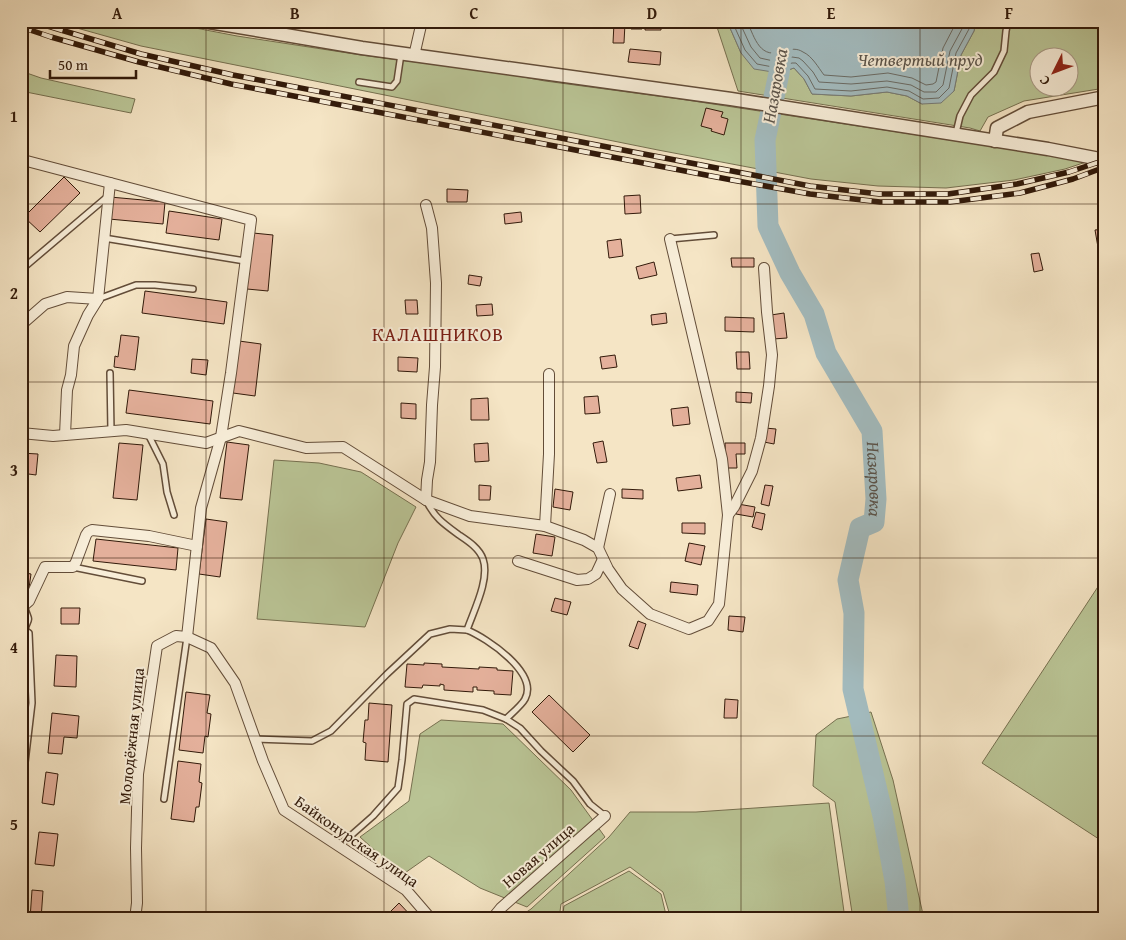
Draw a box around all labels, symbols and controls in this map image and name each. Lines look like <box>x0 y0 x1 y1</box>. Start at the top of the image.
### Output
text: A <box>112 1 123 25</box>
text: B <box>290 1 300 25</box>
text: C <box>469 1 479 25</box>
text: D <box>647 1 657 25</box>
text: E <box>827 1 836 25</box>
text: F <box>1005 1 1013 25</box>
water label: Назаровка <box>755 46 794 125</box>
water label: Четвертый пруд <box>857 46 983 73</box>
scale bar <box>50 48 136 80</box>
north arrow <box>1028 48 1078 98</box>
text: 50 m <box>58 54 89 75</box>
text: С <box>1034 71 1054 90</box>
text: 1 <box>10 104 18 128</box>
text: 2 <box>10 281 18 305</box>
district label: КАЛАШНИКОВ <box>372 320 504 348</box>
water label: Назаровка <box>860 441 890 519</box>
text: 3 <box>10 458 18 482</box>
text: 4 <box>10 635 18 659</box>
street label: Молодёжная улица <box>112 666 150 806</box>
street label: Байконурская улица <box>290 789 424 893</box>
text: 5 <box>10 812 18 836</box>
street label: Новая улица <box>497 816 580 893</box>

